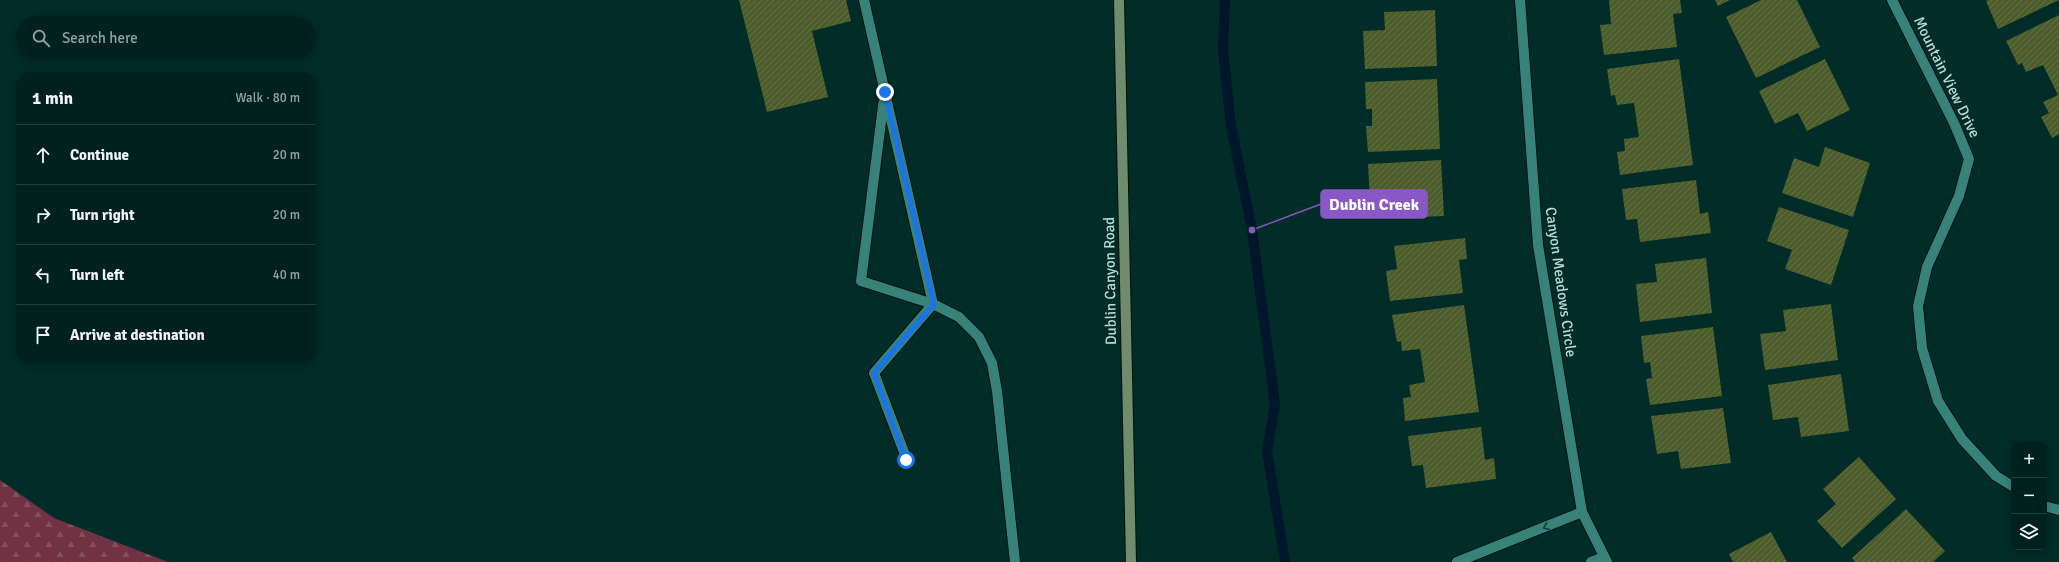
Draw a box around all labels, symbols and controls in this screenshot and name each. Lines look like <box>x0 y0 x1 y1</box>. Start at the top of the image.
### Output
street label: Mountain View Drive <box>1910 14 1984 140</box>
search box <box>16 16 316 60</box>
icon: search <box>30 27 52 49</box>
text: Search here <box>62 29 138 47</box>
route end <box>876 83 894 101</box>
text: 1 min <box>32 88 73 109</box>
text: Walk · 80 m <box>236 90 300 106</box>
icon: ahead <box>32 144 54 166</box>
text: Continue <box>70 146 129 164</box>
text: 20 m <box>273 147 300 163</box>
callout: Dublin Creek <box>1321 190 1427 218</box>
text: Dublin Creek <box>1329 195 1420 215</box>
icon: right <box>32 204 54 226</box>
text: Turn right <box>70 206 135 224</box>
street label: Canyon Meadows Circle <box>1542 206 1580 358</box>
text: 20 m <box>273 207 300 223</box>
street label: Dublin Canyon Road <box>1100 217 1120 345</box>
icon: left <box>32 264 54 286</box>
text: Turn left <box>70 266 124 284</box>
text: 40 m <box>273 267 300 283</box>
icon: arrive <box>32 324 54 346</box>
text: Arrive at destination <box>70 326 205 344</box>
map controls <box>2011 442 2047 550</box>
button: + <box>2011 442 2047 478</box>
route start <box>897 451 915 469</box>
button: − <box>2011 478 2047 514</box>
button: layers <box>2011 514 2047 550</box>
one-way arrow <box>1543 522 1550 530</box>

